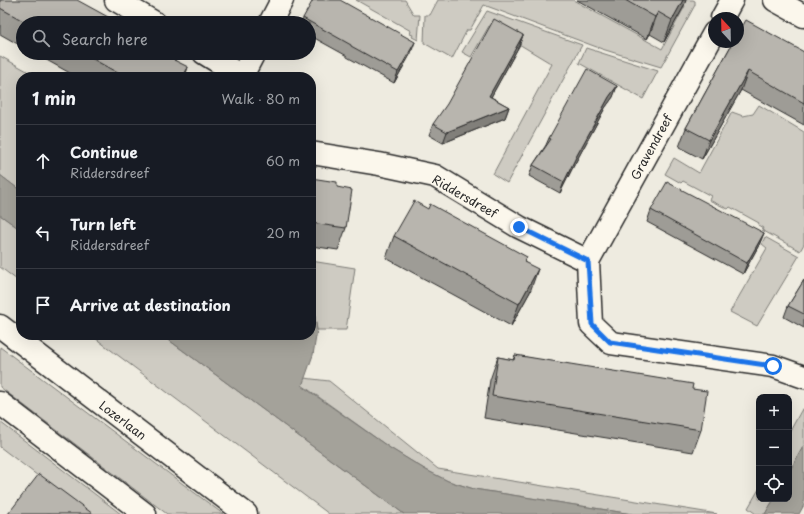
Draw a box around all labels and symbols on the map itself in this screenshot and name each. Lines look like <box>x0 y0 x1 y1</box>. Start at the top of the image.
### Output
north arrow <box>708 12 744 48</box>
street label: Gravendreef <box>626 110 677 183</box>
street label: Riddersdreef <box>429 170 502 223</box>
route end <box>510 218 528 236</box>
route start <box>764 357 782 375</box>
street label: Lozerlaan <box>95 396 151 444</box>

